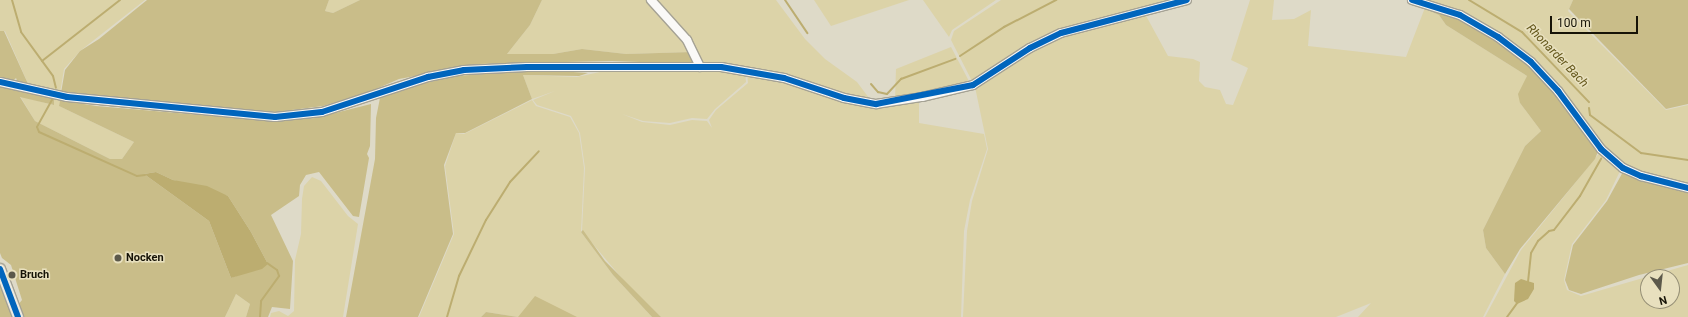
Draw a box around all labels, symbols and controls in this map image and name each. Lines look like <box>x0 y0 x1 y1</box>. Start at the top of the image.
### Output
scale bar <box>1552 8 1640 34</box>
text: 100 m <box>1557 16 1591 30</box>
water label: Rhonarder Bach <box>1523 21 1591 91</box>
place label: Nocken <box>126 251 164 265</box>
marker: Nocken <box>113 253 123 263</box>
place label: Bruch <box>20 268 49 282</box>
north arrow <box>1640 269 1680 309</box>
marker: Bruch <box>7 270 17 280</box>
text: N <box>1658 293 1668 307</box>

